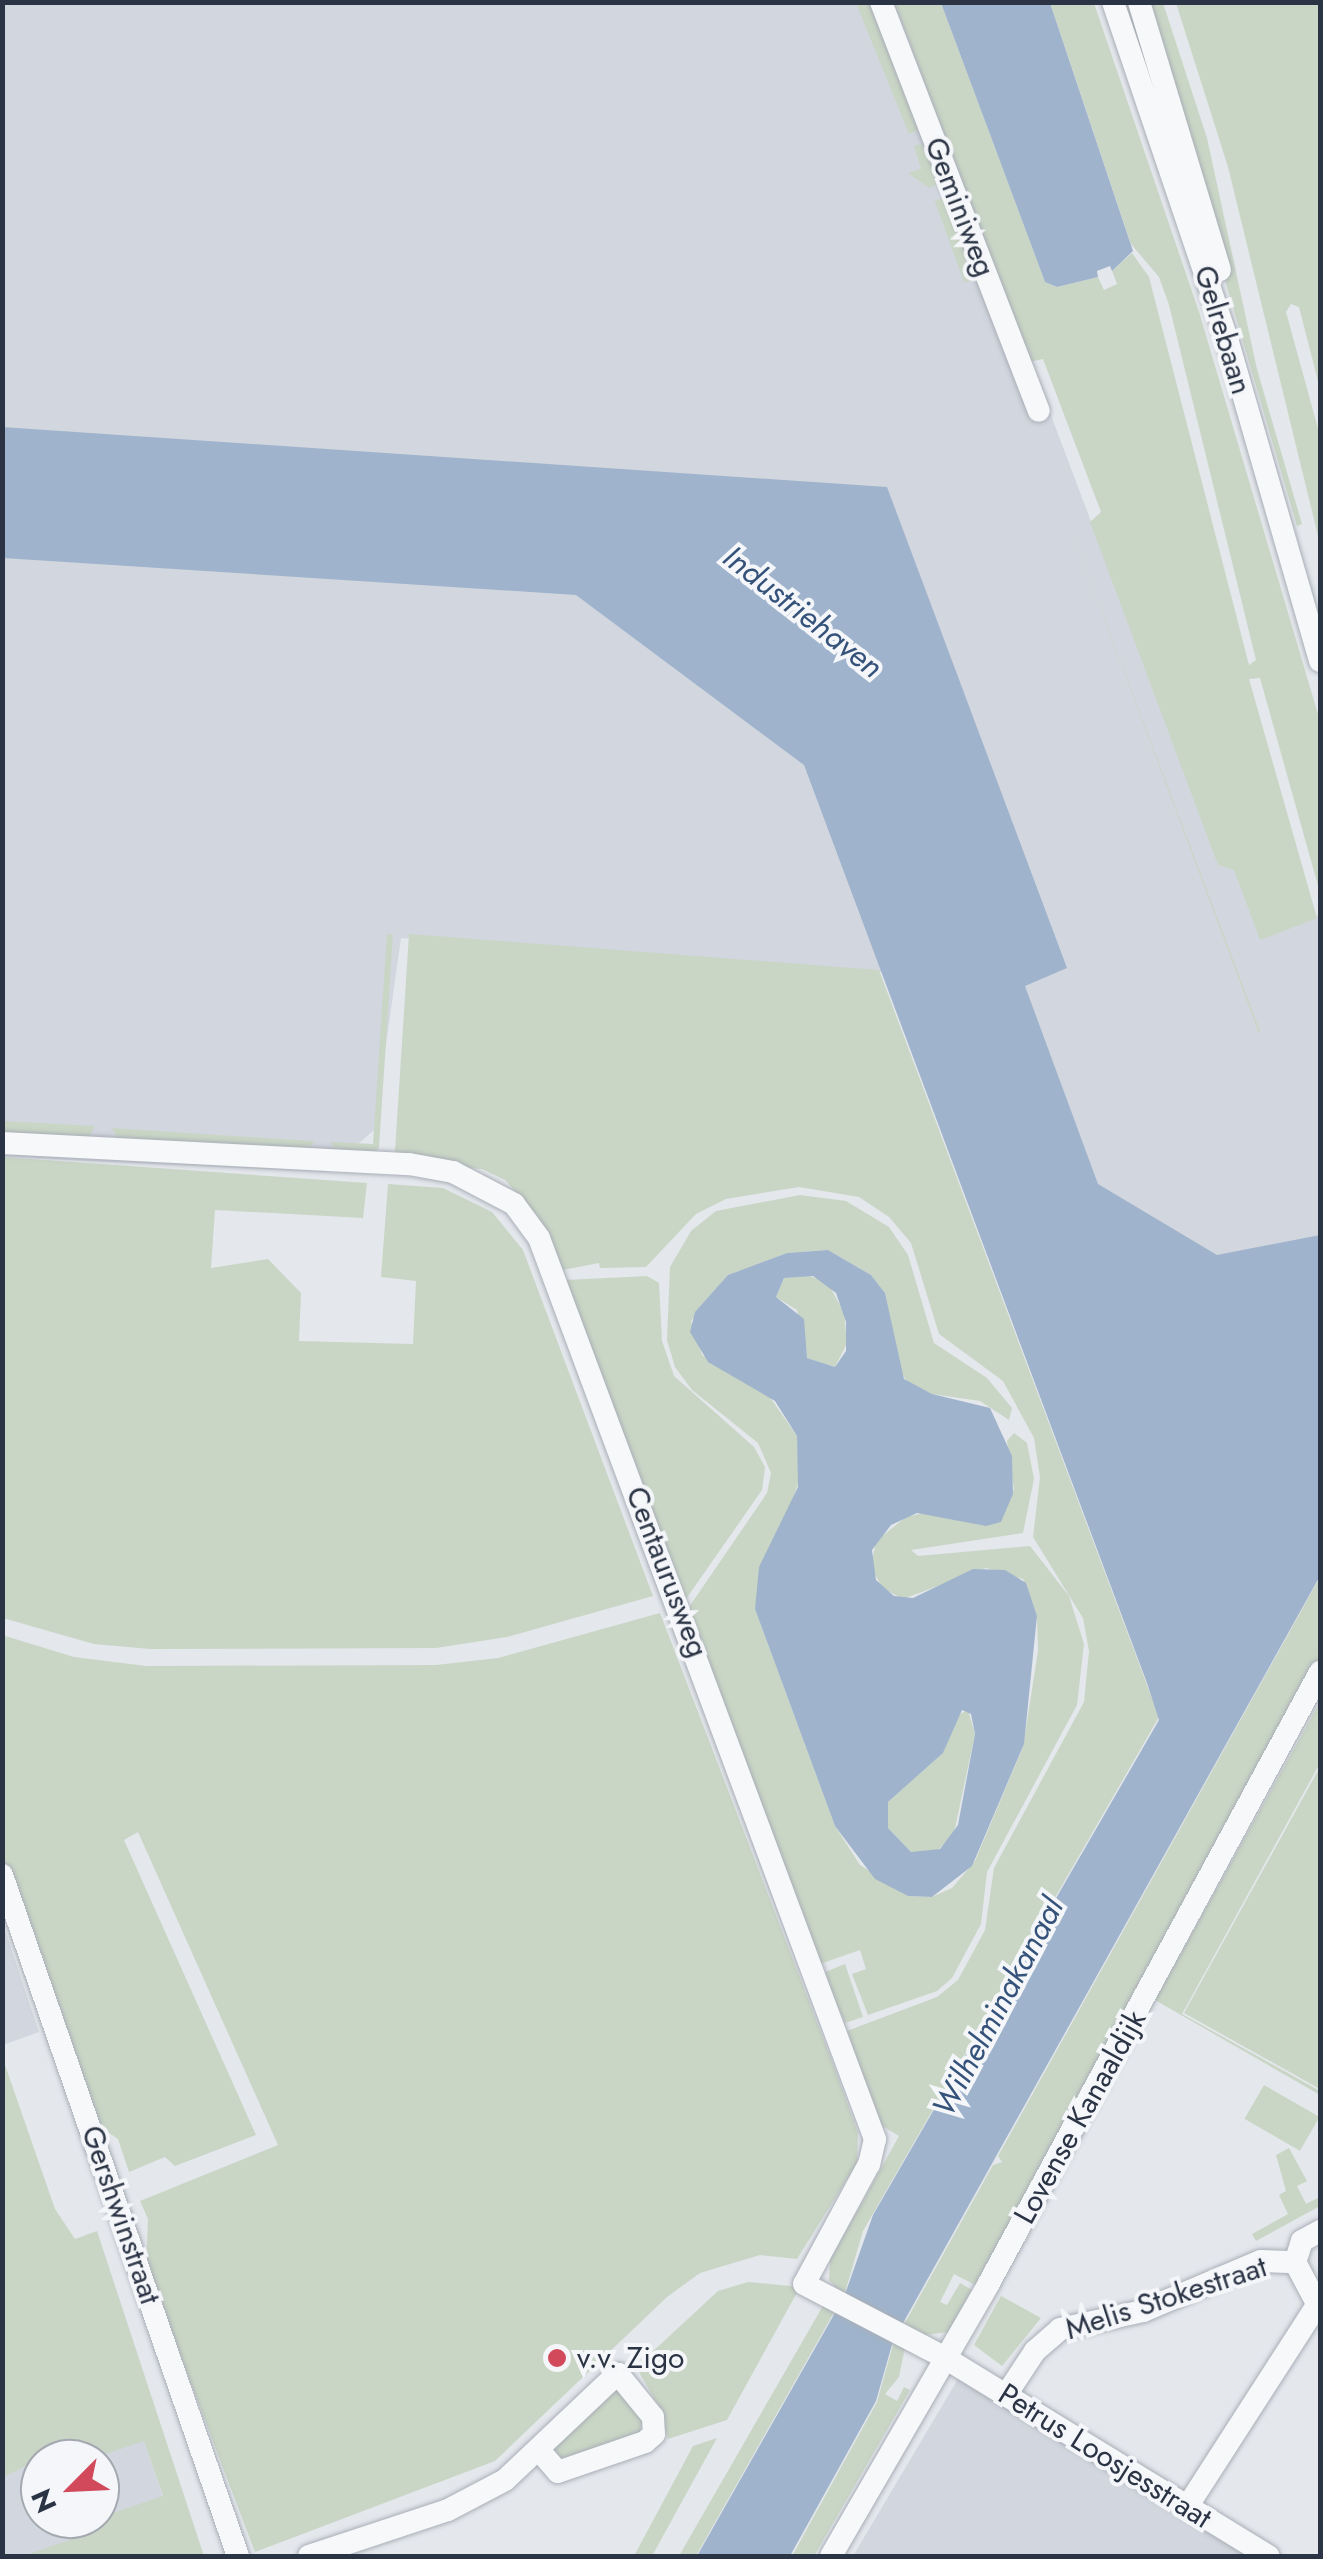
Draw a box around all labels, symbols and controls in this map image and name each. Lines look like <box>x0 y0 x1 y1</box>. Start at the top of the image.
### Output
street label: Geminiweg <box>917 132 1003 282</box>
street label: Gelrebaan <box>1186 261 1260 399</box>
water label: Industriehaven <box>716 538 890 686</box>
street label: Centaurusweg <box>618 1482 716 1662</box>
water label: Wilhelminakanaal <box>924 1891 1072 2123</box>
street label: Lovense Kanaaldijk <box>1006 2004 1154 2230</box>
street label: Gershwinstraat <box>74 2121 168 2309</box>
street label: Melis Stokestraat <box>1061 2249 1271 2347</box>
place label: v.v. Zigo <box>577 2340 684 2376</box>
marker: v.v. Zigo <box>546 2347 568 2369</box>
street label: Petrus Loosjesstraat <box>992 2376 1218 2536</box>
north arrow <box>20 2439 120 2539</box>
text: N <box>21 2482 67 2519</box>

